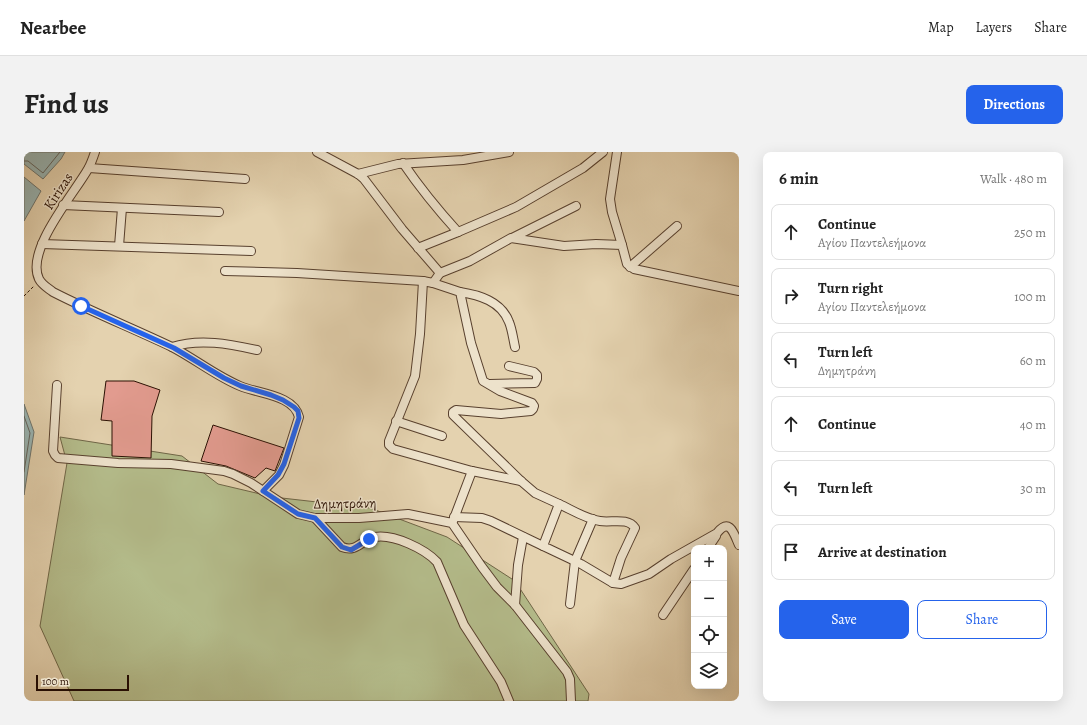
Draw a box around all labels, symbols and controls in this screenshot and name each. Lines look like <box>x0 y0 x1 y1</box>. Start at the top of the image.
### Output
text: Nearbee <box>20 15 86 41</box>
text: Map <box>928 18 954 37</box>
text: Layers <box>976 18 1012 37</box>
text: Share <box>1034 18 1067 37</box>
text: Find us <box>24 85 109 123</box>
button: Directions <box>966 85 1063 124</box>
text: 6 min <box>779 167 819 190</box>
street label: Kirizas <box>39 169 77 213</box>
text: Walk · 480 m <box>980 170 1047 187</box>
text: Continue <box>818 214 876 234</box>
icon: ahead <box>780 221 802 243</box>
text: 250 m <box>1014 224 1046 241</box>
text: Αγίου Παντελεήμονα <box>818 234 926 251</box>
text: Turn right <box>818 278 883 298</box>
icon: right <box>780 285 802 307</box>
text: 100 m <box>1014 288 1046 305</box>
route start <box>72 297 90 315</box>
text: Αγίου Παντελεήμονα <box>818 298 926 315</box>
text: Turn left <box>818 342 873 362</box>
icon: left <box>780 349 802 371</box>
text: 60 m <box>1020 352 1046 369</box>
text: Δημητράνη <box>818 362 876 379</box>
icon: ahead <box>780 413 802 435</box>
text: Continue <box>818 414 876 434</box>
text: 40 m <box>1020 416 1046 433</box>
icon: left <box>780 477 802 499</box>
text: Turn left <box>818 478 873 498</box>
text: 30 m <box>1020 480 1046 497</box>
street label: Δημητράνη <box>313 493 377 514</box>
route end <box>360 530 378 548</box>
icon: arrive <box>780 541 802 563</box>
text: Arrive at destination <box>818 542 947 562</box>
map controls <box>691 545 727 689</box>
button: + <box>691 545 727 581</box>
button: − <box>691 581 727 617</box>
button: Save <box>779 600 909 639</box>
button: Share <box>917 600 1047 639</box>
button: locate <box>691 617 727 653</box>
button: layers <box>691 653 727 689</box>
scale bar <box>36 673 129 692</box>
text: 100 m <box>42 674 69 689</box>

